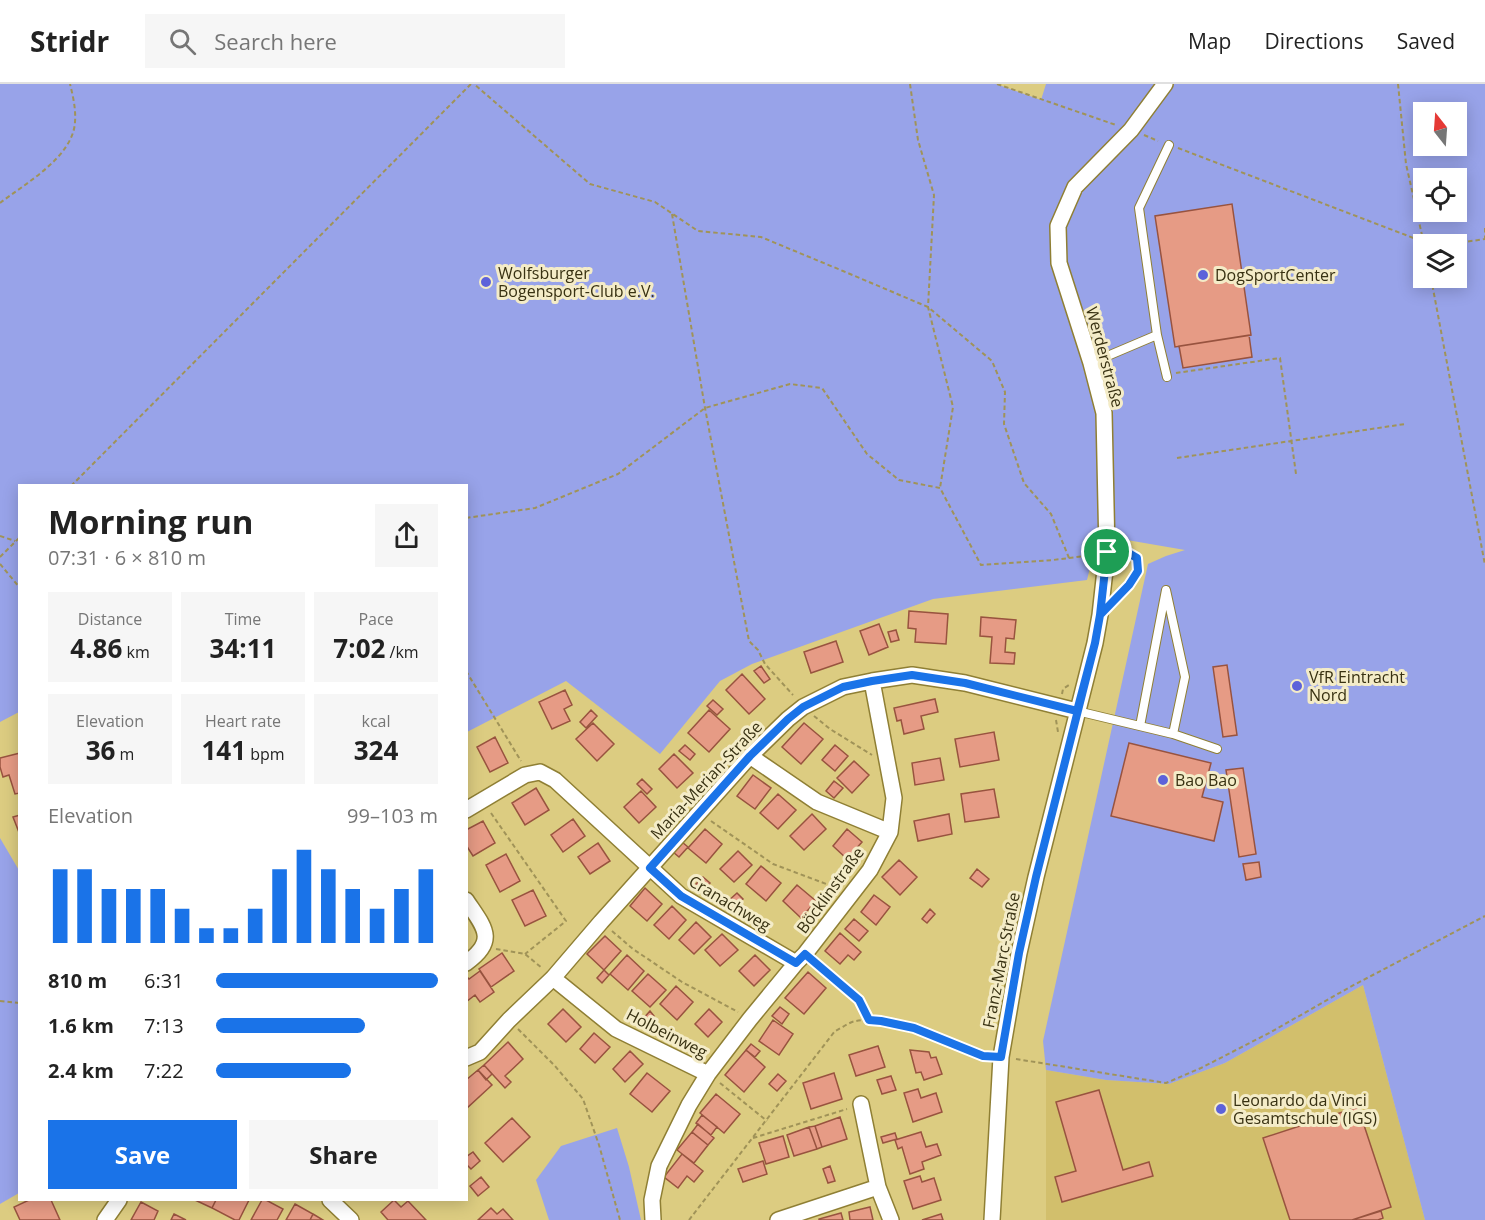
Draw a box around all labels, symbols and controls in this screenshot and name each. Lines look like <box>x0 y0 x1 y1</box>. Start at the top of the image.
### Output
search box <box>145 14 565 68</box>
text: Stridr <box>30 22 109 60</box>
icon: search <box>166 25 199 58</box>
text: Search here <box>214 26 337 56</box>
text: Map <box>1188 27 1231 55</box>
text: Directions <box>1264 27 1364 55</box>
text: Saved <box>1397 27 1455 55</box>
north arrow <box>1413 102 1467 156</box>
map controls <box>1413 102 1467 288</box>
button: locate <box>1413 168 1467 222</box>
button: layers <box>1413 234 1467 288</box>
place label: Wolfsburger Bogensport-Club e.V. <box>498 262 655 302</box>
place label: DogSportCenter <box>1215 264 1336 286</box>
marker: DogSportCenter <box>1196 268 1210 282</box>
marker: Wolfsburger Bogensport-Club e.V. <box>479 275 493 289</box>
street label: Werderstraße <box>1081 304 1129 410</box>
text: Morning run <box>48 499 254 544</box>
button: share <box>375 504 438 567</box>
pin <box>1081 526 1132 577</box>
icon: arrive <box>1090 535 1123 568</box>
text: 07:31 · 6 × 810 m <box>48 544 206 571</box>
text: Distance <box>78 608 142 630</box>
text: Time <box>225 608 261 630</box>
text: Pace <box>358 608 394 630</box>
text: 4.86 <box>70 630 122 666</box>
text: 34:11 <box>210 630 276 666</box>
text: 7:02 <box>333 630 385 666</box>
text: km <box>122 641 150 663</box>
text: /km <box>385 641 419 663</box>
place label: VfR Eintracht Nord <box>1309 666 1405 706</box>
marker: VfR Eintracht Nord <box>1290 679 1304 693</box>
text: Elevation <box>76 710 144 732</box>
text: Heart rate <box>205 710 281 732</box>
text: kcal <box>362 710 391 732</box>
street label: Maria-Merian-Straße <box>645 716 767 844</box>
text: 36 <box>86 732 115 768</box>
text: 141 <box>201 732 246 768</box>
text: 324 <box>354 732 398 768</box>
text: m <box>115 743 134 765</box>
text: bpm <box>246 743 285 765</box>
place label: Bao Bao <box>1175 769 1237 791</box>
marker: Bao Bao <box>1156 773 1170 787</box>
text: Elevation <box>48 802 133 829</box>
text: 99–103 m <box>347 802 438 829</box>
street label: Böcklinstraße <box>791 842 869 938</box>
street label: Cranachweg <box>685 870 775 936</box>
street label: Franz-Marc-Straße <box>977 890 1025 1030</box>
text: 810 m <box>48 967 107 994</box>
text: 6:31 <box>144 967 184 994</box>
street label: Holbeinweg <box>623 1003 712 1063</box>
text: 1.6 km <box>48 1012 114 1039</box>
text: 7:13 <box>144 1012 184 1039</box>
text: 2.4 km <box>48 1057 114 1084</box>
text: 7:22 <box>144 1057 184 1084</box>
place label: Leonardo da Vinci Gesamtschule (IGS) <box>1233 1089 1377 1129</box>
marker: Leonardo da Vinci Gesamtschule (IGS) <box>1214 1102 1228 1116</box>
button: Save <box>48 1120 237 1189</box>
button: Share <box>249 1120 438 1189</box>

